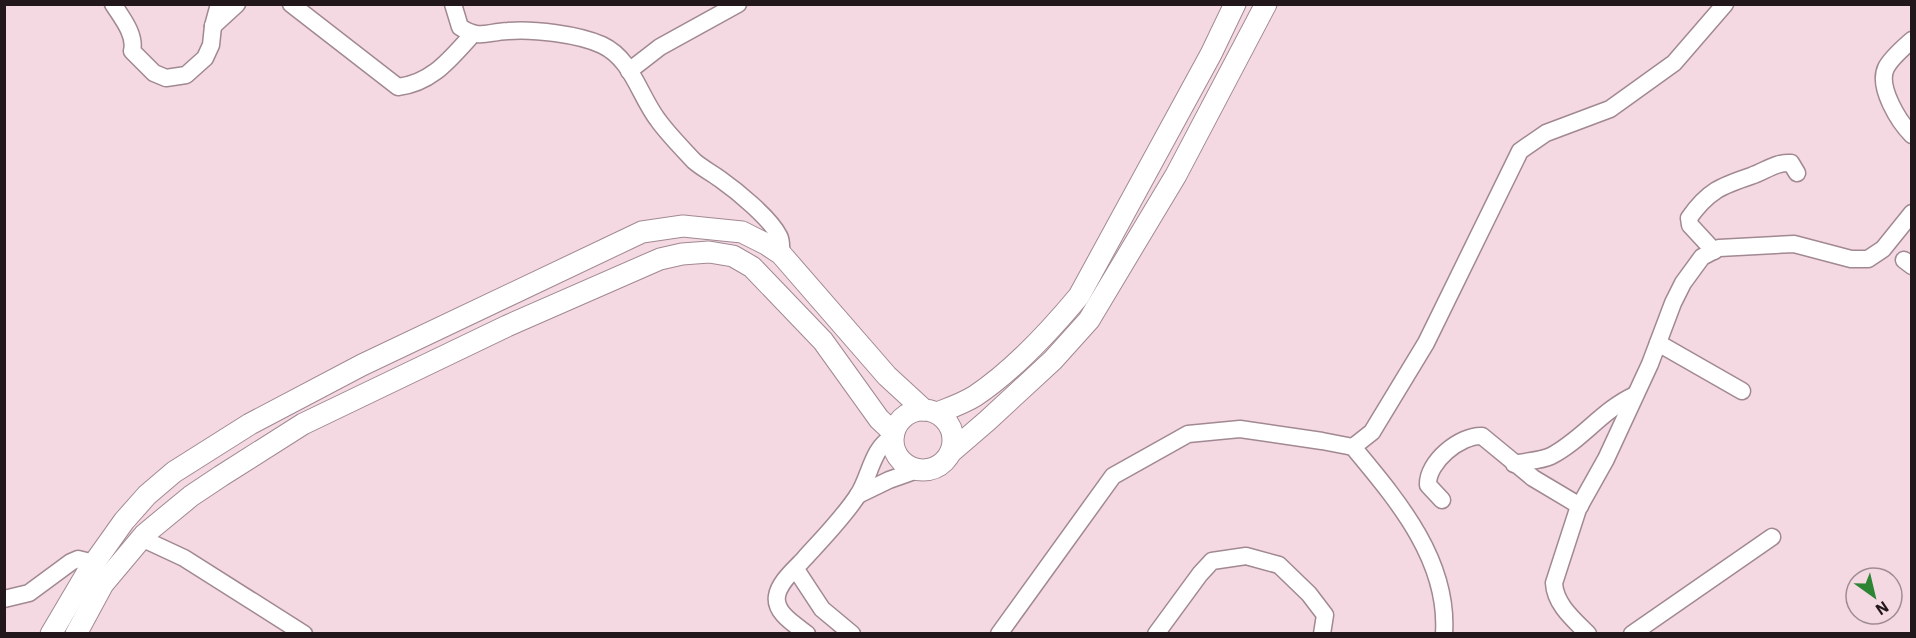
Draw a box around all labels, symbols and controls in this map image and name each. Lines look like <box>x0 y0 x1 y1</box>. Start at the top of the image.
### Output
north arrow <box>1844 566 1904 626</box>
text: N <box>1872 597 1893 620</box>

